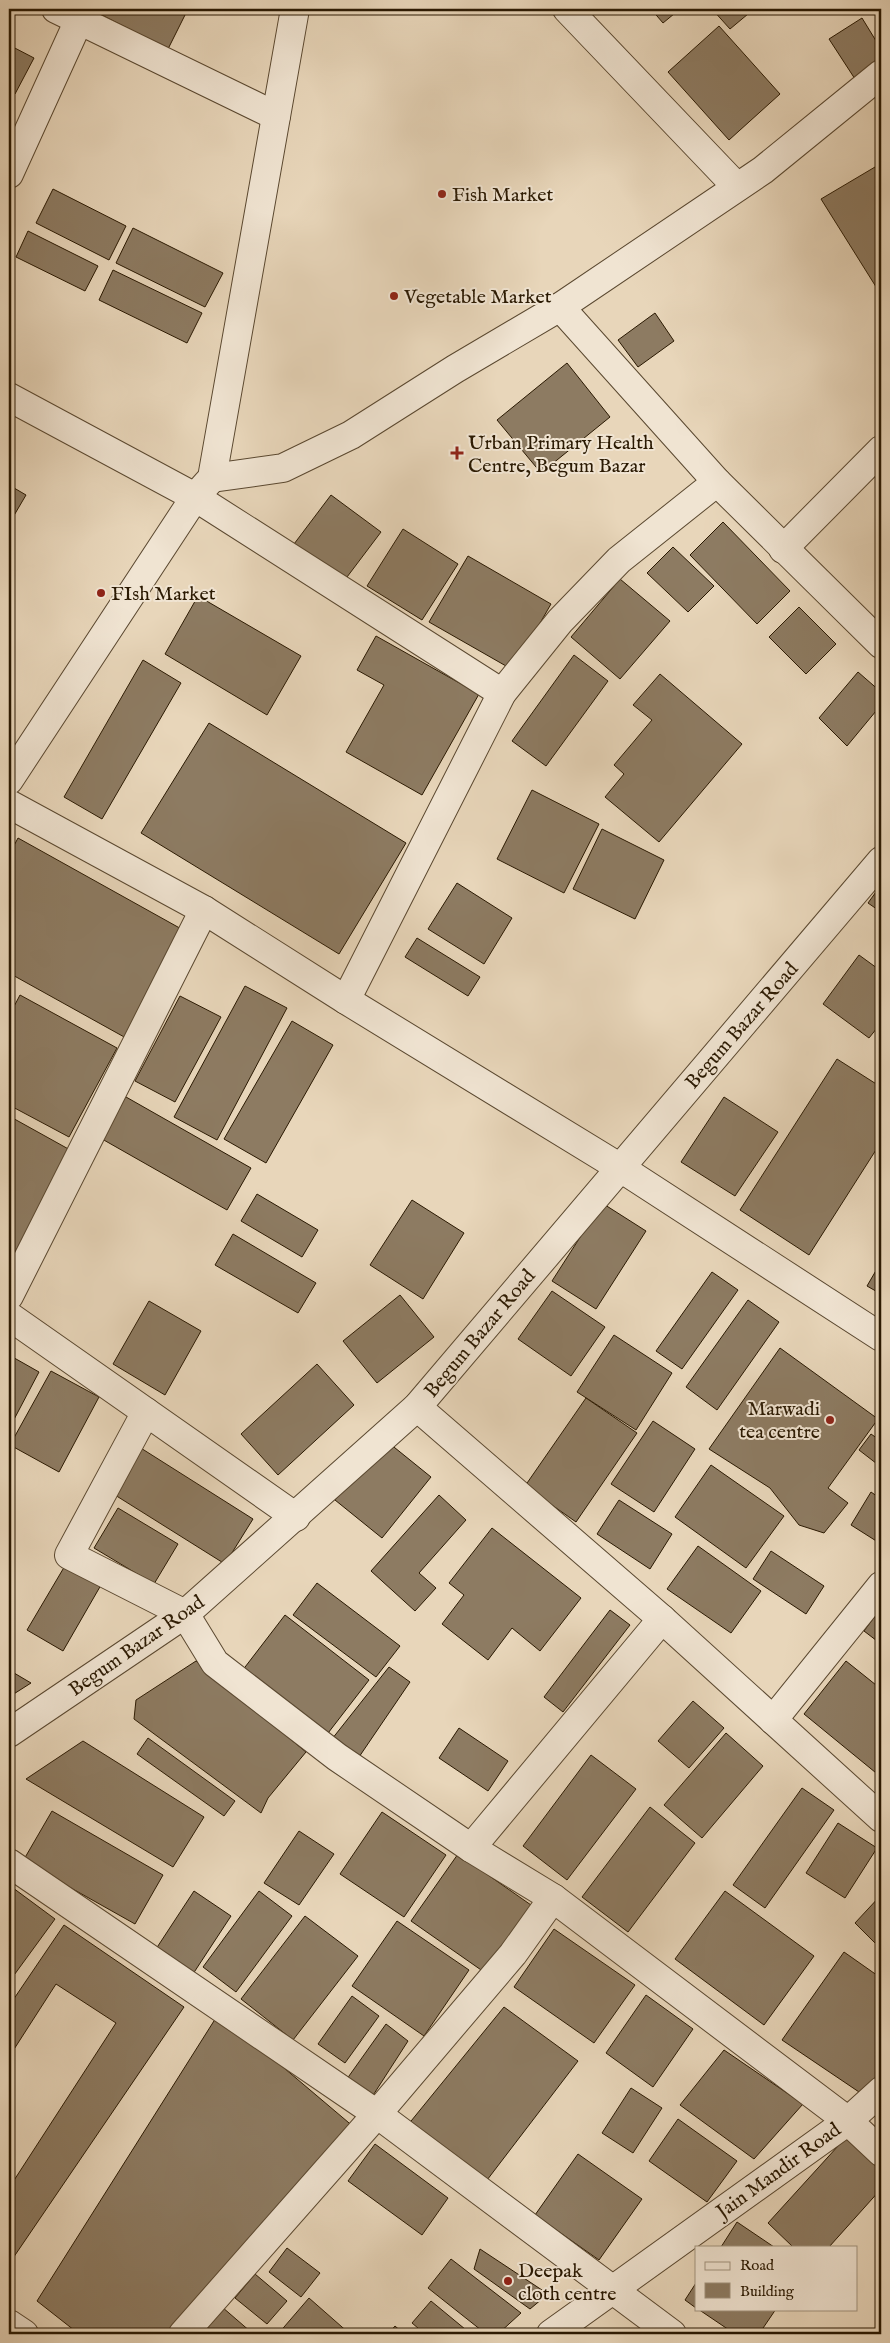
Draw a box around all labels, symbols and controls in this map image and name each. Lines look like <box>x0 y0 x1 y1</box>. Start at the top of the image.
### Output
place label: Fish Market <box>452 183 554 208</box>
marker: Fish Market <box>436 188 448 200</box>
place label: Vegetable Market <box>403 285 552 310</box>
marker: Vegetable Market <box>388 290 400 302</box>
place label: Urban Primary Health Centre, Begum Bazar <box>468 431 654 479</box>
marker: Urban Primary Health Centre, Begum Bazar <box>450 446 464 460</box>
place label: FIsh Market <box>111 582 216 607</box>
marker: FIsh Market <box>95 587 107 599</box>
street label: Begum Bazar Road <box>680 957 804 1095</box>
street label: Begum Bazar Road <box>419 1264 541 1403</box>
place label: Marwadi tea centre <box>739 1397 820 1445</box>
marker: Marwadi tea centre <box>824 1414 836 1426</box>
street label: Begum Bazar Road <box>64 1590 210 1702</box>
street label: Jain Mandir Road <box>710 2118 846 2226</box>
legend <box>695 2246 858 2310</box>
text: Road <box>740 2256 775 2275</box>
place label: Deepak cloth centre <box>518 2259 616 2307</box>
marker: Deepak cloth centre <box>502 2275 514 2287</box>
text: Building <box>740 2282 795 2301</box>

